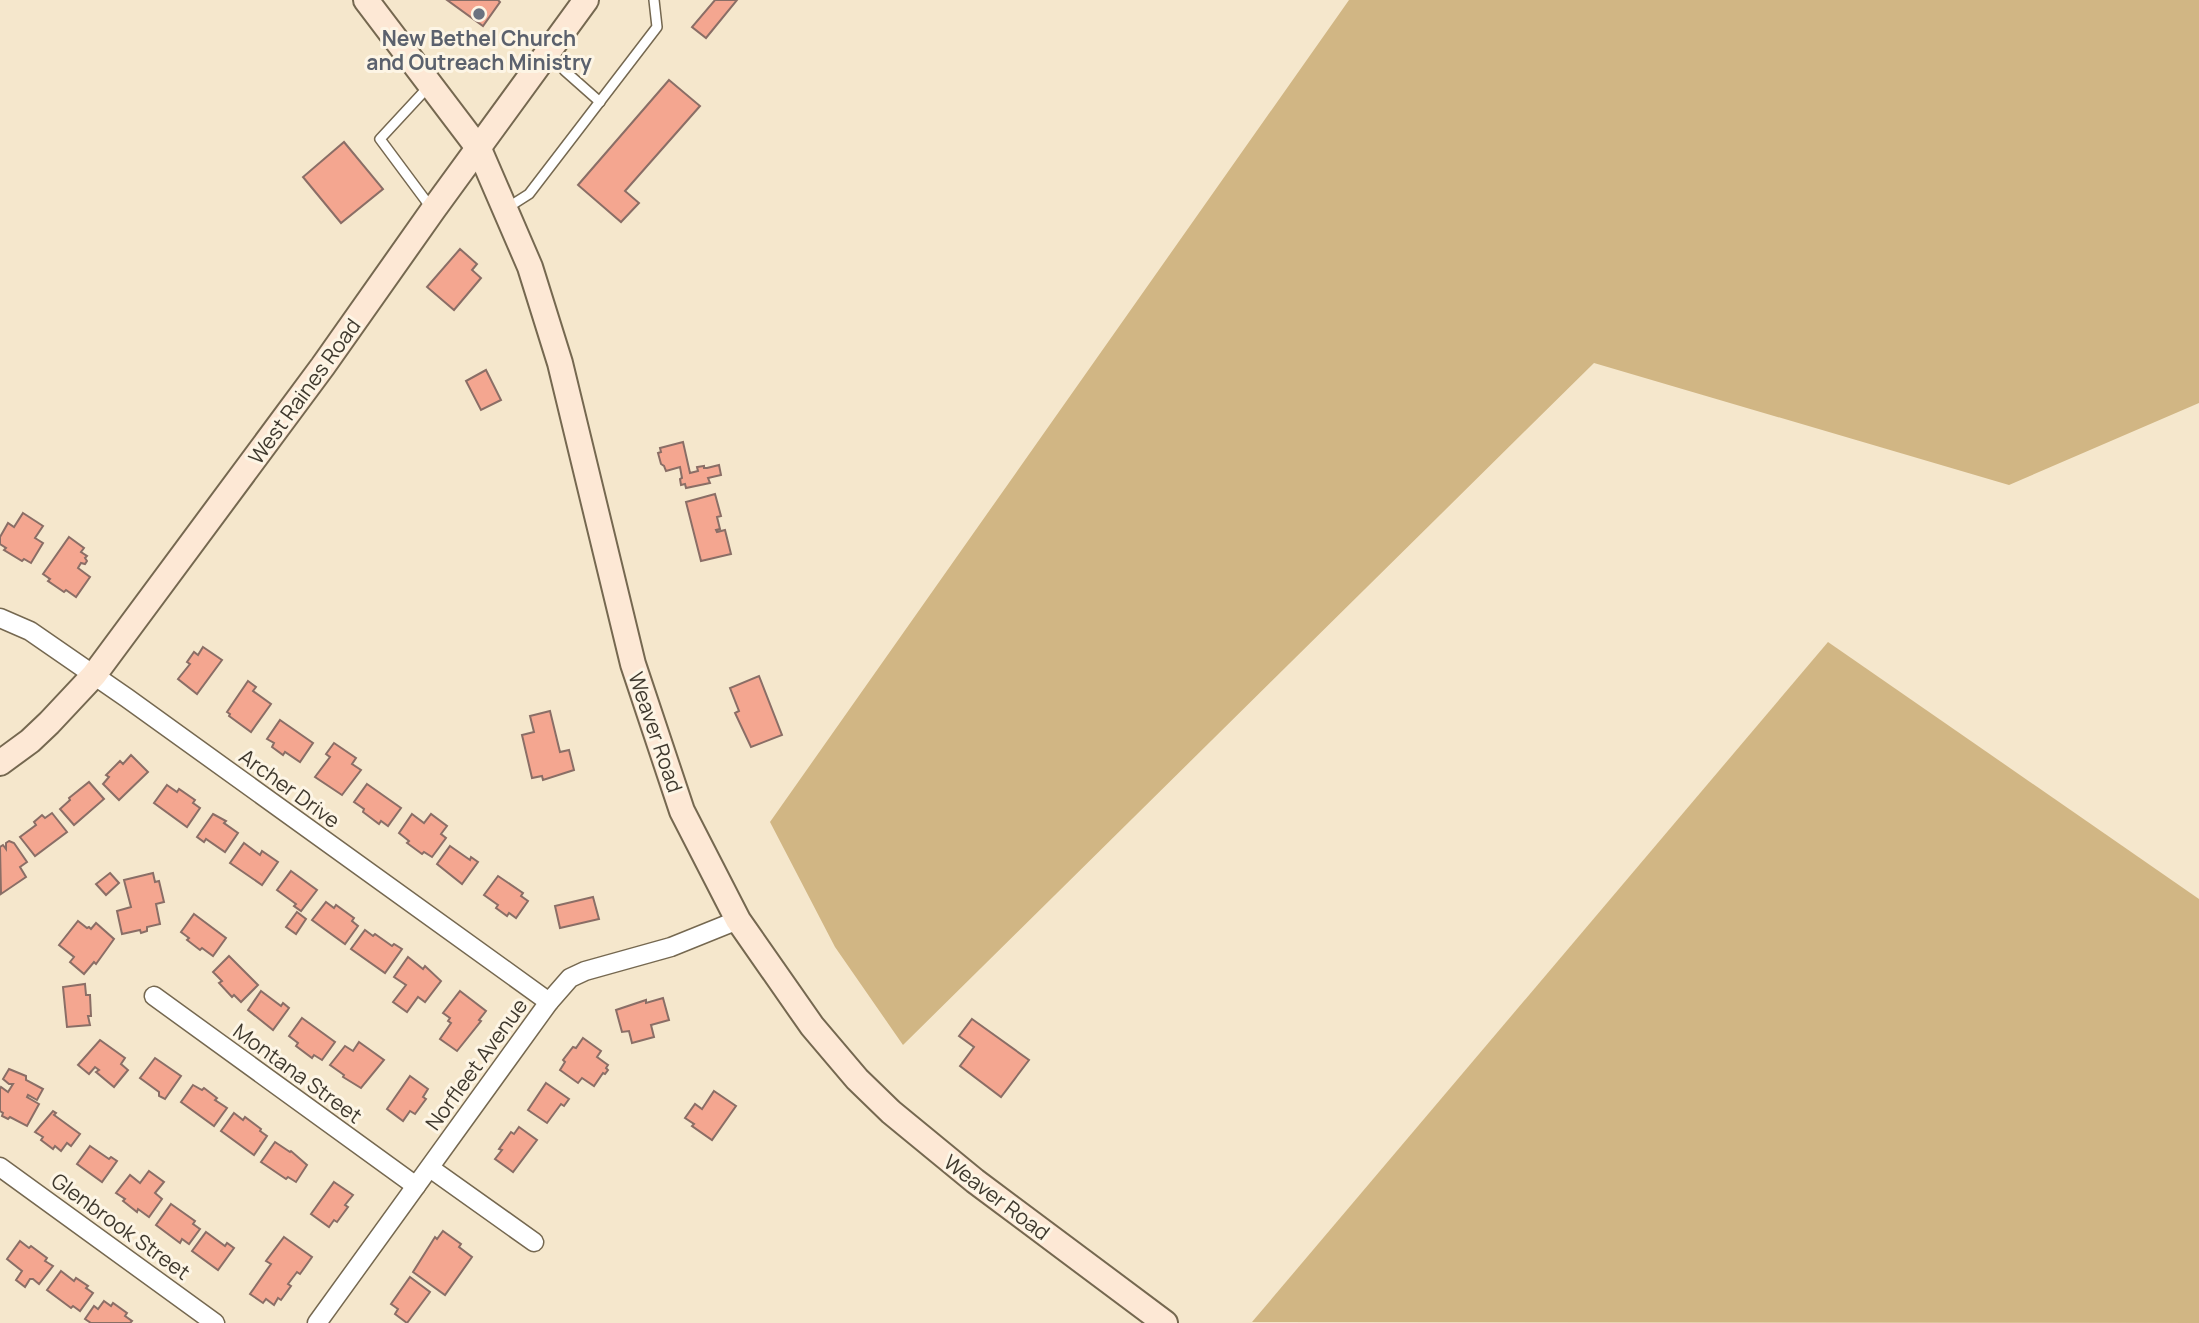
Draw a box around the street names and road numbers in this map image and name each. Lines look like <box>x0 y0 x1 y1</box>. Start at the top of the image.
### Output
street label: West Raines Road <box>242 312 366 470</box>
street label: Weaver Road <box>622 668 690 796</box>
street label: Archer Drive <box>234 742 346 834</box>
street label: Norfleet Avenue <box>419 992 533 1136</box>
street label: Montana Street <box>228 1017 368 1129</box>
street label: Weaver Road <box>938 1148 1056 1246</box>
street label: Glenbrook Street <box>46 1166 196 1286</box>

